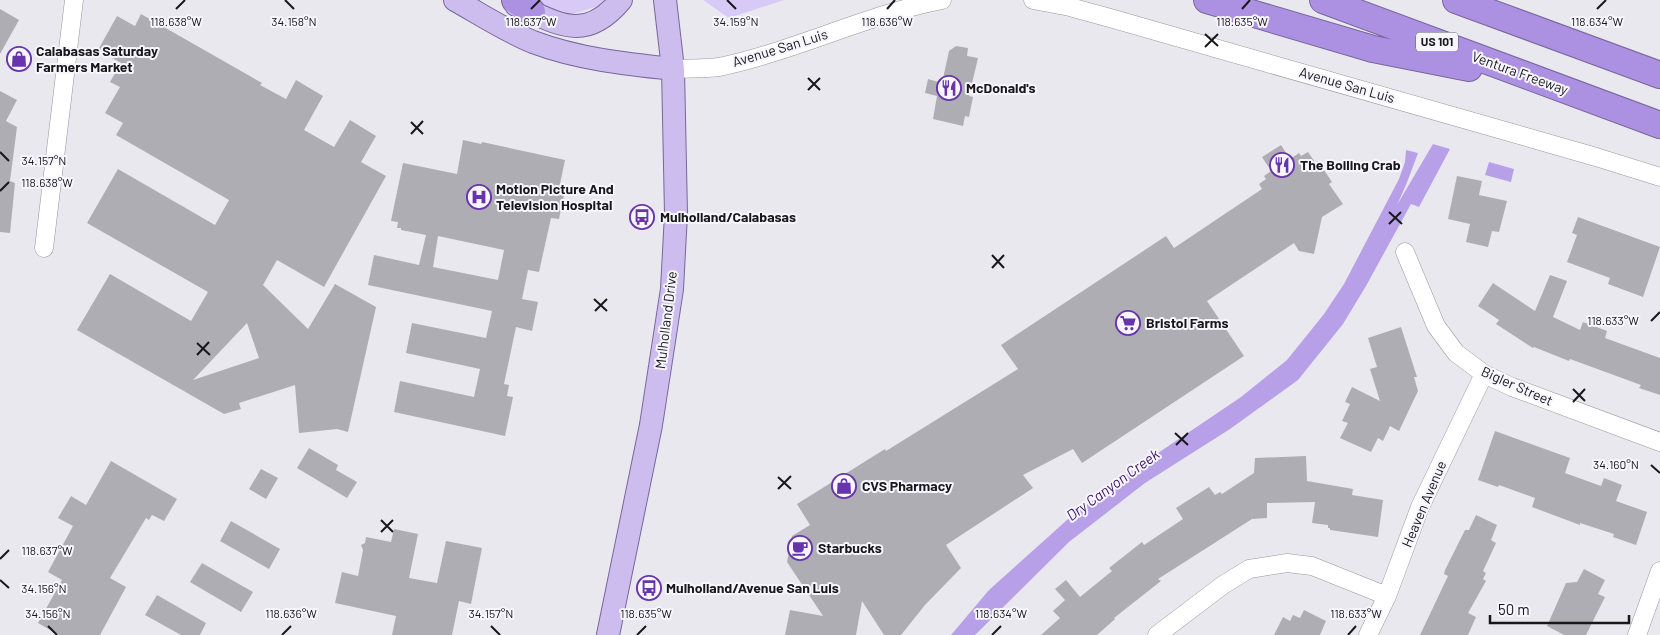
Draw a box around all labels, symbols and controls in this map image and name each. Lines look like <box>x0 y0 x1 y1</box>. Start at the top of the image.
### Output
text: 118.638°W <box>150 14 202 28</box>
text: 34.158°N <box>271 14 317 28</box>
text: 118.637°W <box>505 14 557 28</box>
text: 34.159°N <box>713 14 759 28</box>
text: 118.636°W <box>861 14 913 28</box>
text: 118.635°W <box>1216 14 1268 28</box>
text: 118.634°W <box>1571 14 1624 28</box>
street label: Avenue San Luis <box>730 25 830 70</box>
road number: US 101 <box>1416 32 1458 52</box>
place label: Calabasas Saturday Farmers Market <box>36 42 158 75</box>
shop icon: Calabasas Saturday Farmers Market <box>6 46 32 72</box>
street label: Ventura Freeway <box>1470 47 1571 98</box>
street label: Avenue San Luis <box>1297 63 1397 106</box>
restaurant icon: McDonald's <box>936 75 962 101</box>
place label: McDonald's <box>966 79 1035 96</box>
restaurant icon: The Boiling Crab <box>1269 152 1295 178</box>
text: 34.157°N <box>22 153 66 167</box>
place label: The Boiling Crab <box>1300 156 1401 173</box>
text: 118.638°W <box>21 175 73 189</box>
place label: Motion Picture And Television Hospital <box>496 180 614 213</box>
hospital icon: Motion Picture And Television Hospital <box>466 184 492 210</box>
bus stop icon: Mulholland/Calabasas <box>629 204 655 230</box>
place label: Mulholland/Calabasas <box>660 208 796 225</box>
street label: Mulholland Drive <box>651 270 680 370</box>
supermarket icon: Bristol Farms <box>1115 310 1141 336</box>
text: 118.633°W <box>1587 313 1639 327</box>
place label: Bristol Farms <box>1146 314 1229 331</box>
street label: Bigler Street <box>1479 362 1556 409</box>
water label: Dry Canyon Creek <box>1062 444 1163 524</box>
text: 34.160°N <box>1593 457 1639 471</box>
street label: Heaven Avenue <box>1398 458 1449 550</box>
shop icon: CVS Pharmacy <box>831 473 857 499</box>
place label: CVS Pharmacy <box>862 477 952 494</box>
cafe icon: Starbucks <box>787 535 813 561</box>
place label: Starbucks <box>818 539 882 556</box>
text: 118.637°W <box>21 543 73 557</box>
bus stop icon: Mulholland/Avenue San Luis <box>636 575 662 601</box>
place label: Mulholland/Avenue San Luis <box>666 579 839 596</box>
text: 34.156°N <box>21 581 67 595</box>
scale bar <box>1490 592 1629 624</box>
text: 50 m <box>1498 600 1530 618</box>
text: 34.156°N <box>25 606 71 620</box>
text: 118.636°W <box>265 606 317 620</box>
text: 34.157°N <box>469 606 513 620</box>
text: 118.635°W <box>620 606 672 620</box>
text: 118.634°W <box>975 606 1028 620</box>
text: 118.633°W <box>1330 606 1382 620</box>

